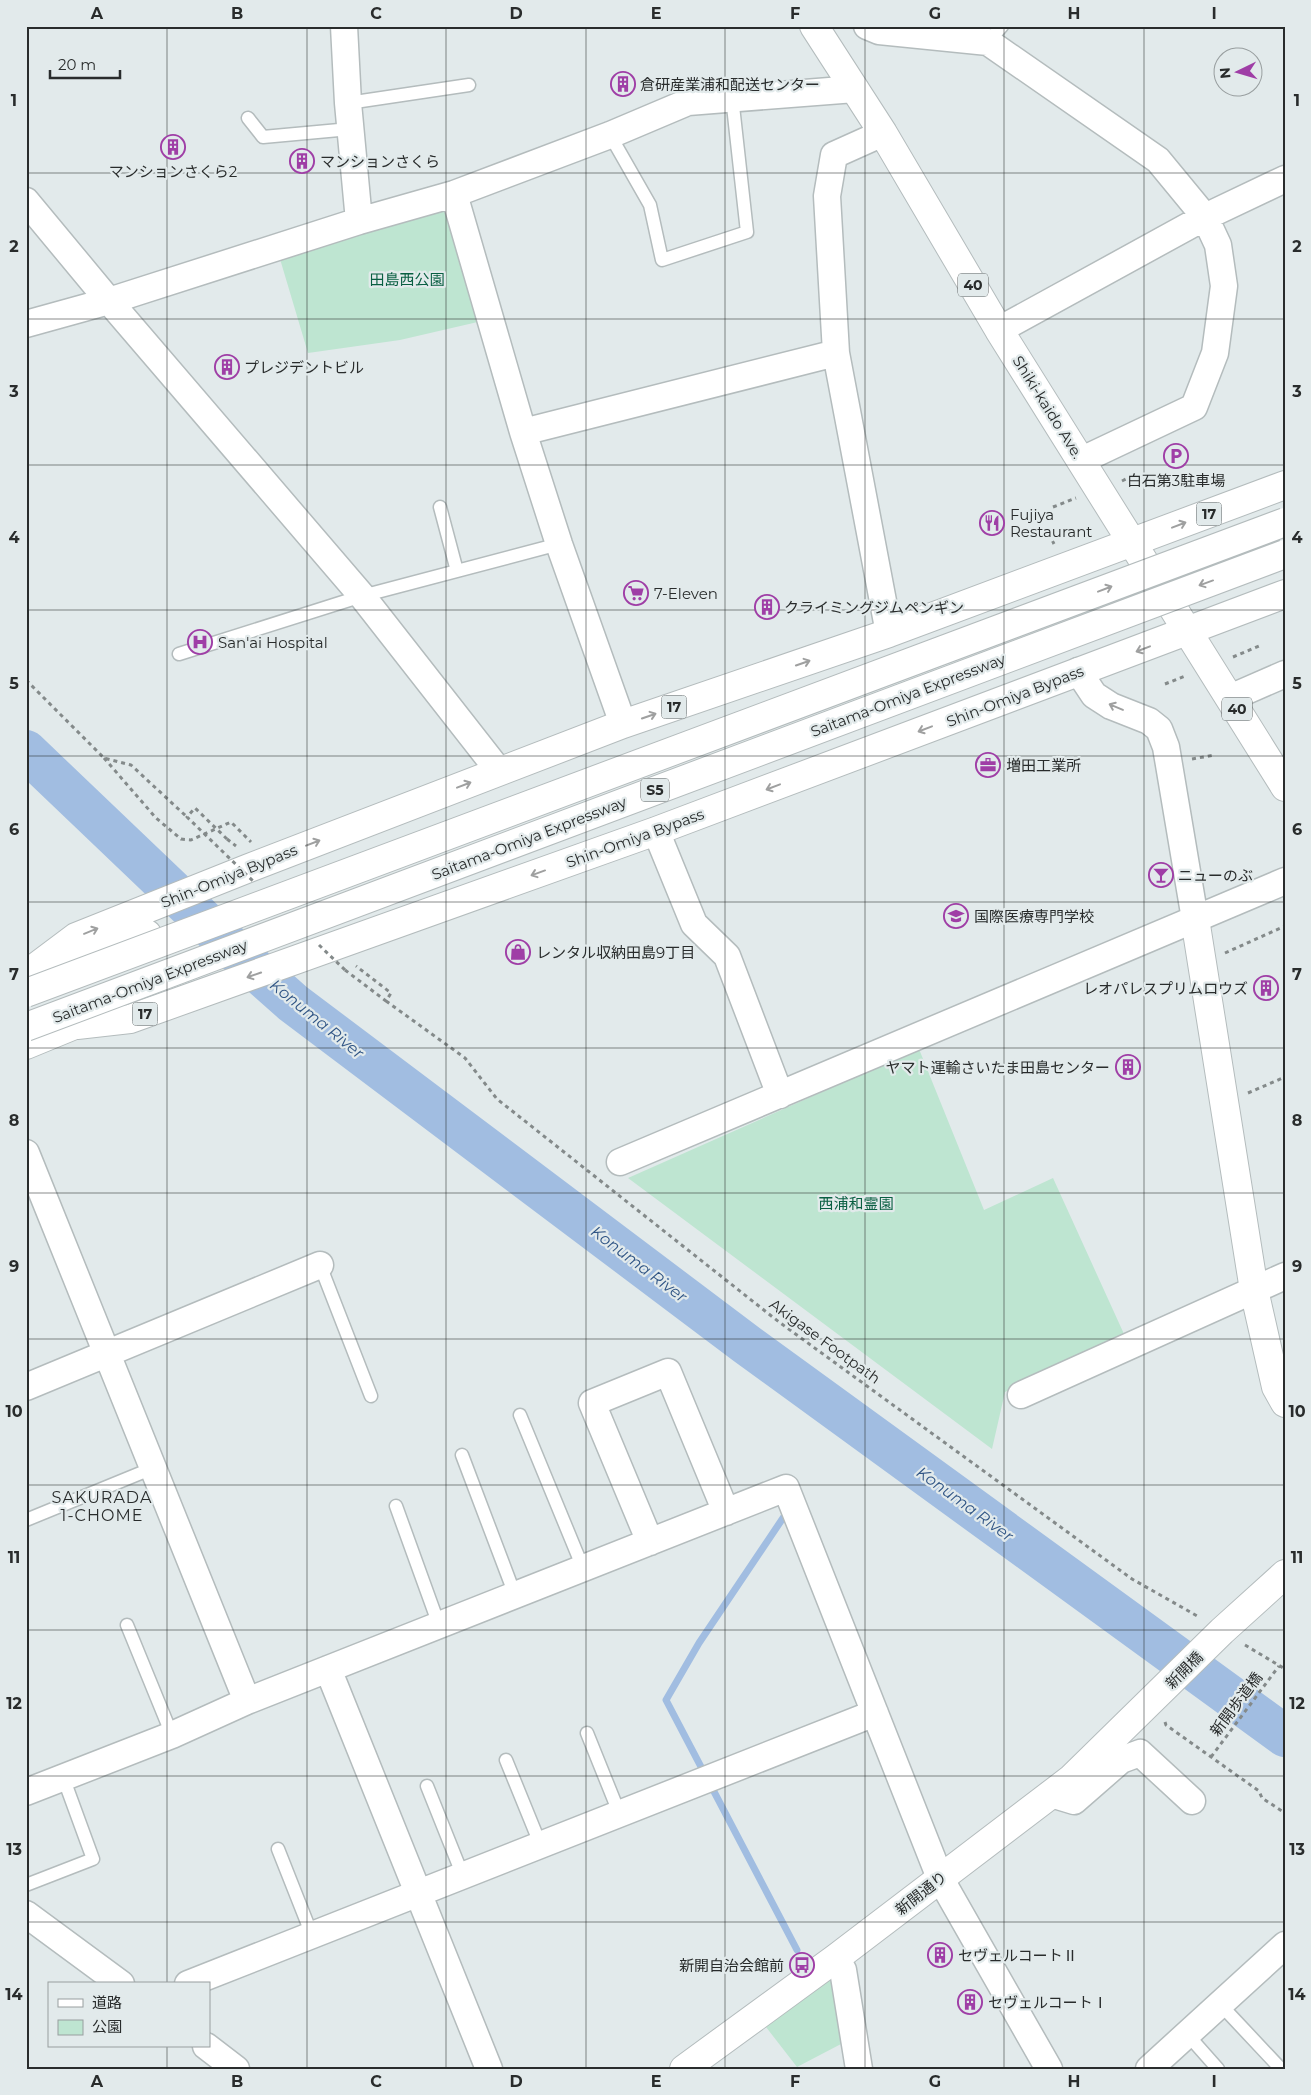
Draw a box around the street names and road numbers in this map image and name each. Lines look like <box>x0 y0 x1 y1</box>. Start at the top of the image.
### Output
road number: 40 <box>958 274 988 296</box>
street label: Shiki-kaido Ave. <box>1009 352 1087 462</box>
road number: 17 <box>1196 502 1222 526</box>
street label: Saitama-Omiya Expressway <box>808 649 1009 741</box>
street label: Shin-Omiya Bypass <box>944 661 1086 731</box>
road number: 17 <box>662 696 686 719</box>
road number: 40 <box>1222 698 1252 721</box>
road number: S5 <box>641 778 669 802</box>
street label: Saitama-Omiya Expressway <box>429 792 630 884</box>
street label: Shin-Omiya Bypass <box>563 804 707 872</box>
street label: Shin-Omiya Bypass <box>158 840 300 912</box>
street label: Saitama-Omiya Expressway <box>50 935 251 1027</box>
road number: 17 <box>132 1002 158 1026</box>
street label: Akigase Footpath <box>766 1294 884 1388</box>
street label: 新開橋 <box>1161 1647 1207 1693</box>
street label: 新開歩道橋 <box>1206 1668 1266 1740</box>
street label: 新開通り <box>892 1867 950 1919</box>

